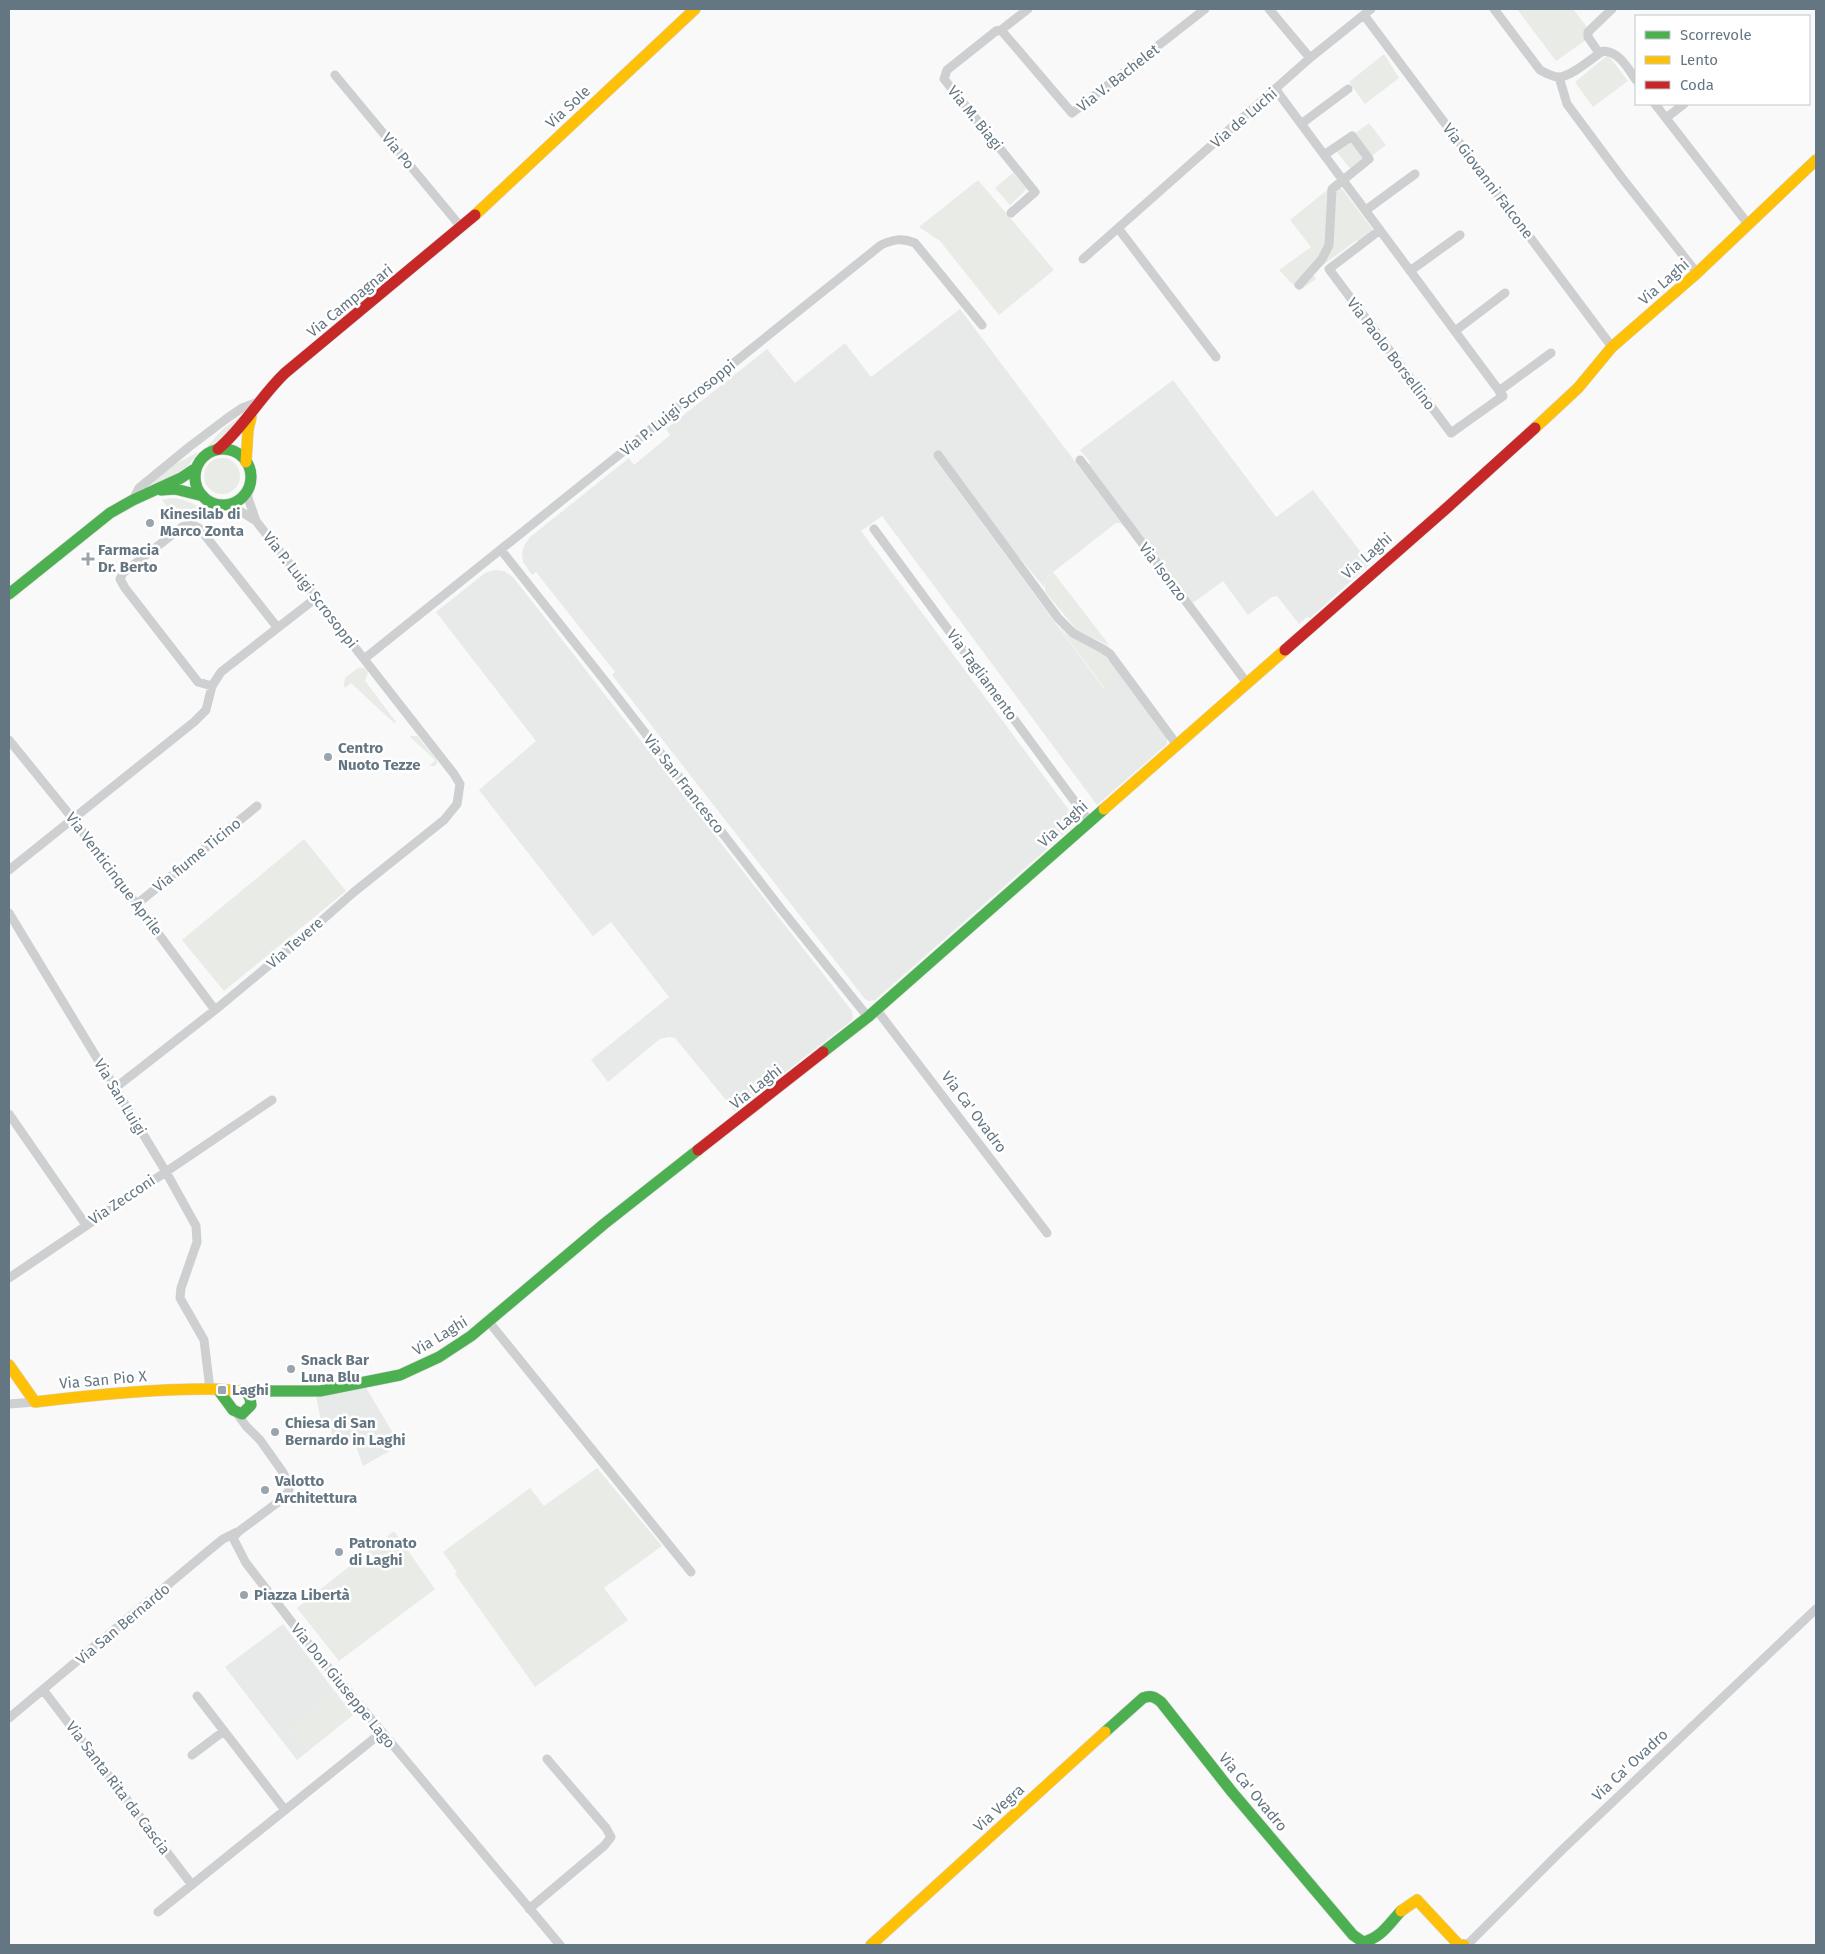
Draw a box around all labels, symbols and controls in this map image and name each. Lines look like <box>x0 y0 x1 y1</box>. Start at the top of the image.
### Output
legend <box>1635 15 1810 105</box>
text: Scorrevole <box>1680 26 1752 44</box>
street label: Via V. Bachelet <box>1073 40 1163 116</box>
text: Lento <box>1680 51 1718 69</box>
text: Coda <box>1680 76 1714 94</box>
street label: Via Sole <box>542 82 594 132</box>
street label: Via M. Biagi <box>944 82 1006 154</box>
street label: Via de Luchi <box>1207 84 1281 152</box>
street label: Via Giovanni Falcone <box>1439 120 1537 242</box>
street label: Via Po <box>378 129 418 173</box>
street label: Via Laghi <box>1635 255 1693 309</box>
street label: Via Campagnari <box>303 261 397 341</box>
street label: Via Paolo Borsellino <box>1343 294 1439 414</box>
street label: Via P. Luigi Scrosoppi <box>617 356 739 460</box>
place label: Kinesilab di Marco Zonta <box>160 505 244 540</box>
marker: Kinesilab di Marco Zonta <box>144 517 156 529</box>
street label: Via P. Luigi Scrosoppi <box>259 528 361 652</box>
street label: Via Laghi <box>1338 529 1396 583</box>
street label: Via Isonzo <box>1135 539 1191 605</box>
place label: Farmacia Dr. Berto <box>98 541 159 576</box>
marker: Farmacia Dr. Berto <box>82 553 94 565</box>
street label: Via Tagliamento <box>943 626 1021 724</box>
street label: Via San Francesco <box>640 731 728 837</box>
place label: Centro Nuoto Tezze <box>338 739 420 774</box>
marker: Centro Nuoto Tezze <box>322 751 334 763</box>
street label: Via Laghi <box>1034 797 1092 851</box>
street label: Via Venticinque Aprile <box>62 809 166 939</box>
street label: Via fiume Ticino <box>149 814 245 896</box>
street label: Via Tevere <box>263 914 327 972</box>
street label: Via San Luigi <box>90 1055 150 1139</box>
street label: Via Laghi <box>726 1061 786 1113</box>
street label: Via Ca' Ovadro <box>938 1068 1010 1156</box>
street label: Via Zecconi <box>86 1171 158 1229</box>
street label: Via Laghi <box>409 1313 471 1359</box>
place label: Snack Bar Luna Blu <box>301 1351 370 1386</box>
marker: Snack Bar Luna Blu <box>285 1363 297 1375</box>
street label: Via San Pio X <box>59 1367 148 1393</box>
place label: Laghi <box>232 1381 269 1399</box>
marker: Laghi <box>216 1384 228 1396</box>
place label: Chiesa di San Bernardo in Laghi <box>285 1414 406 1449</box>
marker: Chiesa di San Bernardo in Laghi <box>269 1426 281 1438</box>
place label: Valotto Architettura <box>274 1472 357 1507</box>
marker: Valotto Architettura <box>259 1484 271 1496</box>
place label: Patronato di Laghi <box>349 1534 417 1569</box>
marker: Patronato di Laghi <box>333 1546 345 1558</box>
street label: Via San Bernardo <box>72 1580 174 1668</box>
place label: Piazza Libertà <box>254 1586 350 1604</box>
marker: Piazza Libertà <box>238 1589 250 1601</box>
street label: Via Don Giuseppe Lago <box>287 1620 399 1752</box>
street label: Via Santa Rita da Cascia <box>62 1718 174 1858</box>
street label: Via Ca' Ovadro <box>1588 1725 1672 1805</box>
street label: Via Ca' Ovadro <box>1215 1749 1291 1835</box>
street label: Via Vegra <box>970 1781 1028 1835</box>

